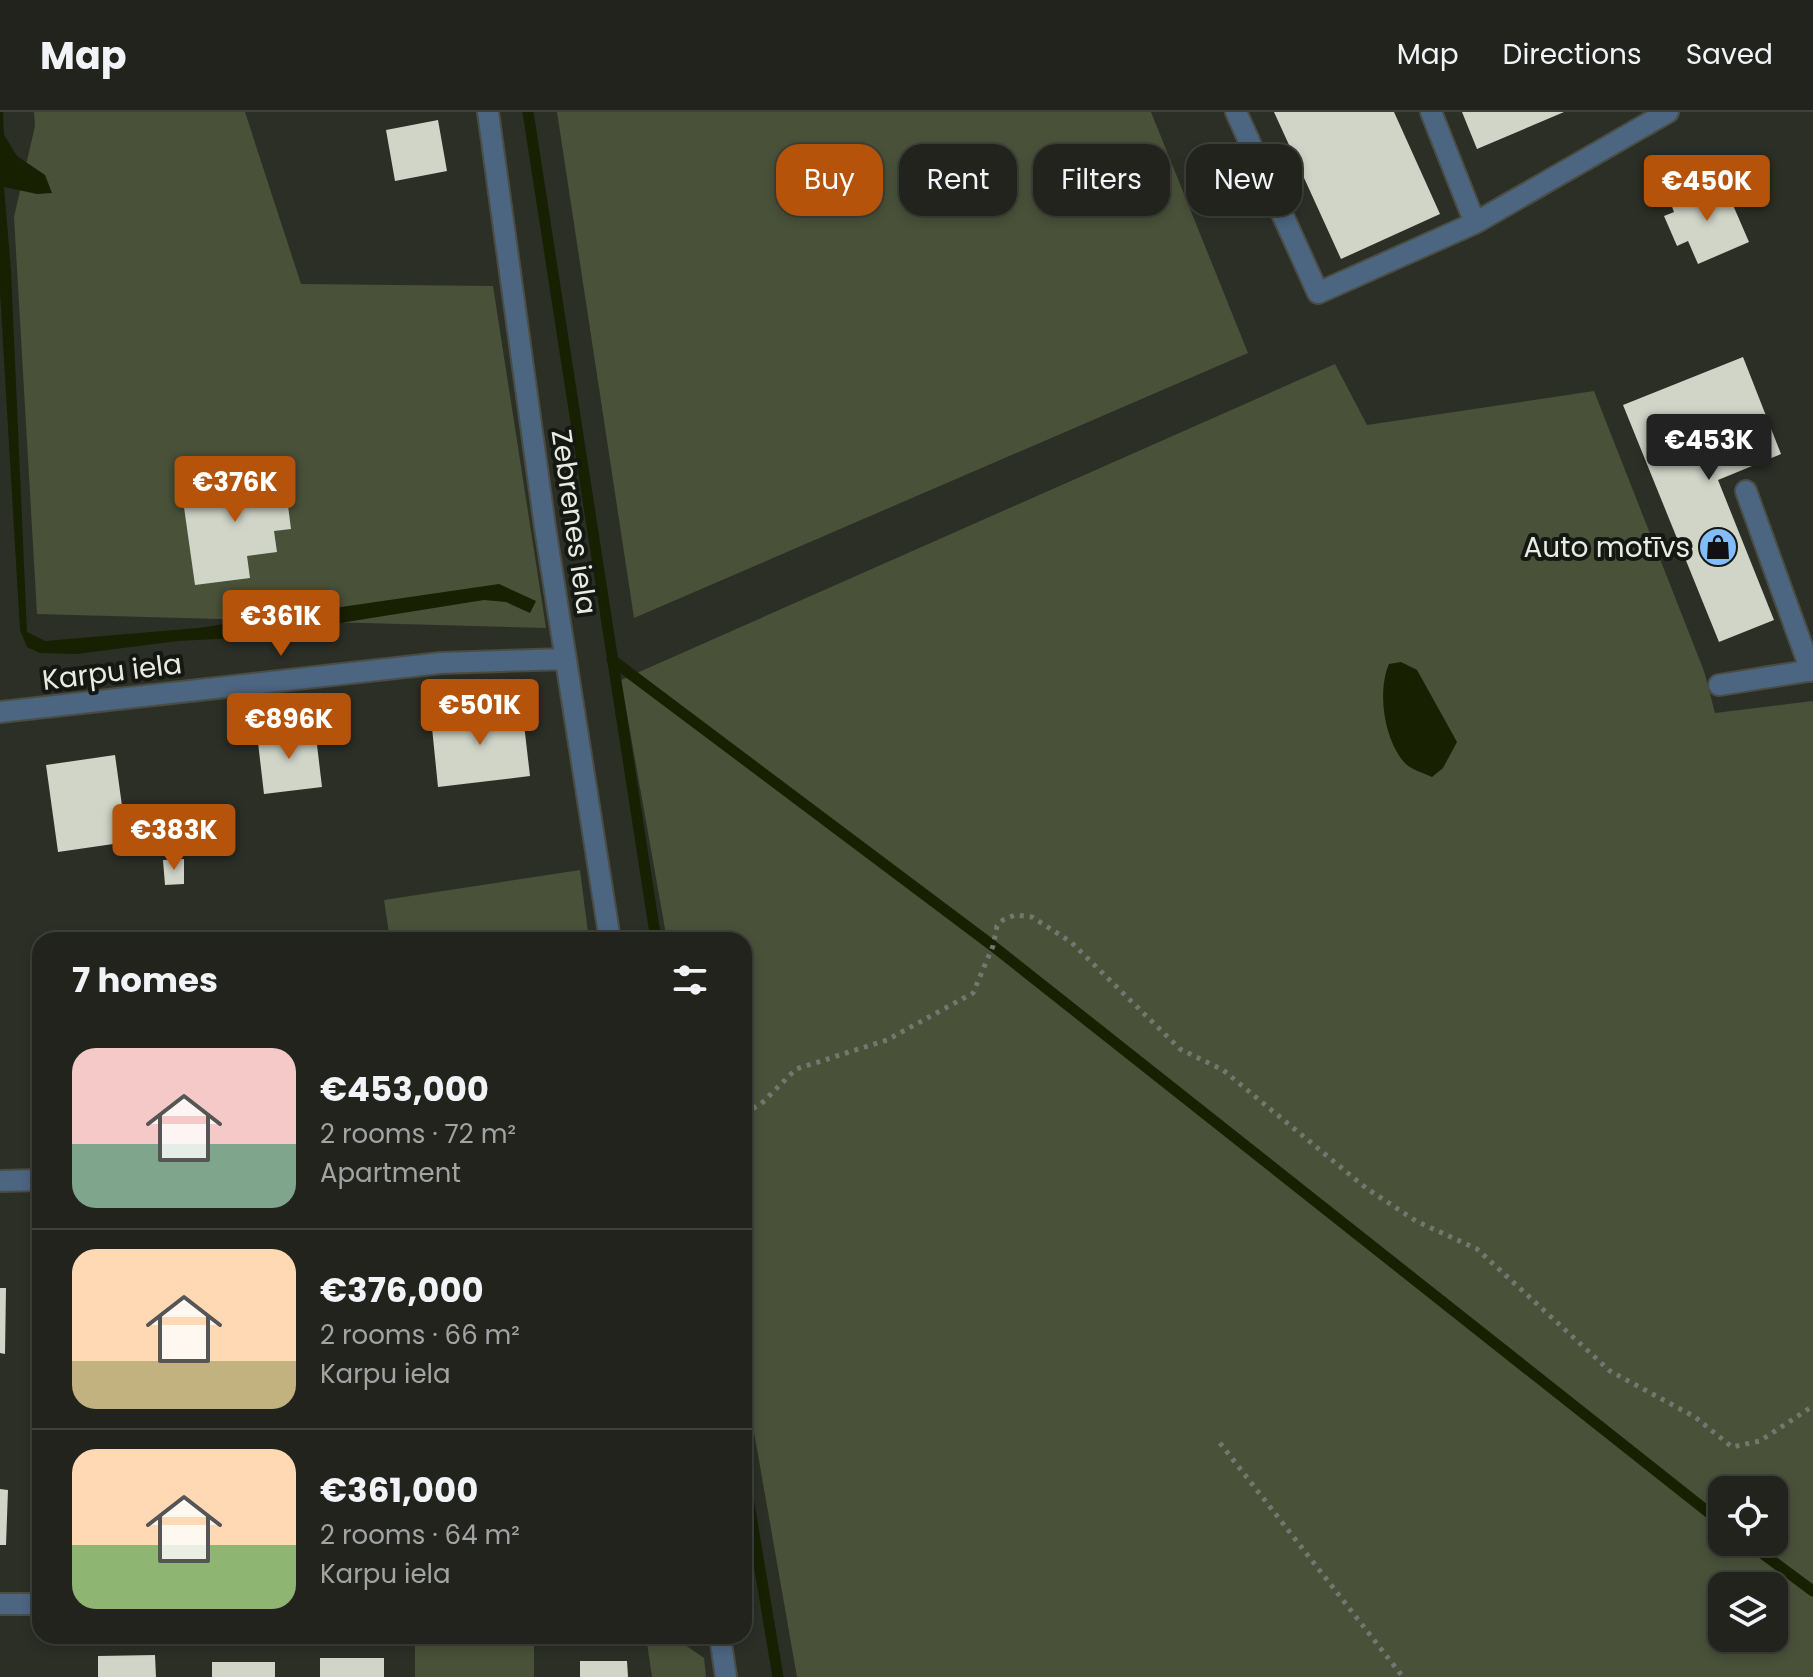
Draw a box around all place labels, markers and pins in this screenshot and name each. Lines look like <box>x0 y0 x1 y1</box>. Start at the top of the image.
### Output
pin: €450K <box>1651 155 1763 223</box>
pin: €453K <box>1653 414 1765 482</box>
pin: €376K <box>179 456 291 524</box>
shop icon: Auto motīvs <box>1697 526 1739 568</box>
place label: Auto motīvs <box>1523 528 1690 567</box>
pin: €361K <box>225 590 337 658</box>
pin: €501K <box>424 679 536 747</box>
pin: €896K <box>233 693 345 761</box>
pin: €383K <box>118 804 230 872</box>

